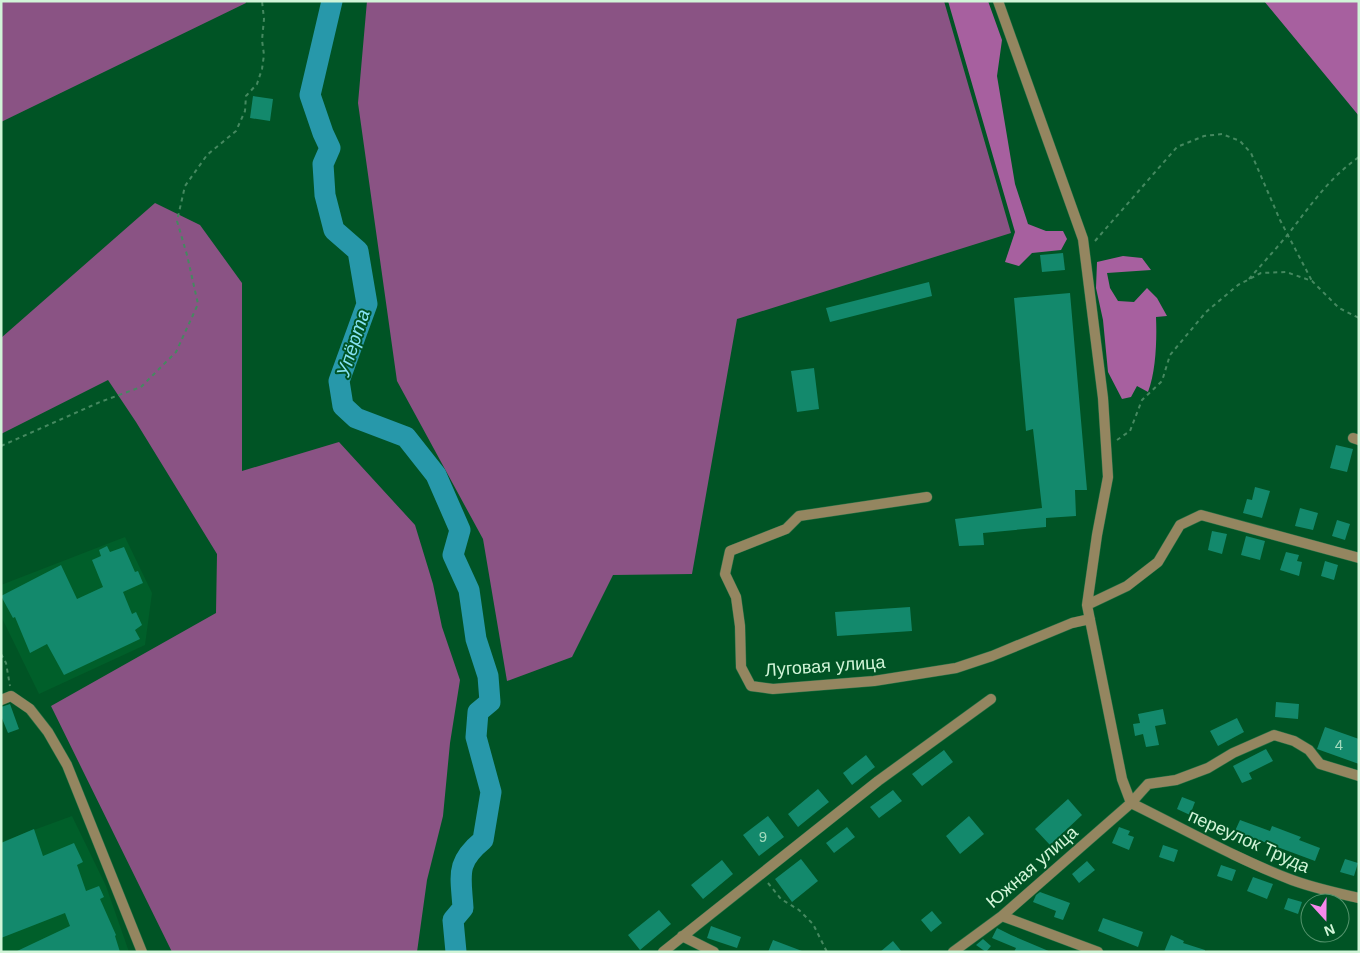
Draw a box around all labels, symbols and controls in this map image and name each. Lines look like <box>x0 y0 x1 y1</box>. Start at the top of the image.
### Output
water label: Упёрта <box>332 307 374 380</box>
street label: Луговая улица <box>764 652 887 680</box>
house number: 4 <box>1335 736 1343 753</box>
street label: переулок Труда <box>1185 805 1314 877</box>
street label: Южная улица <box>982 821 1082 912</box>
house number: 9 <box>759 828 767 845</box>
north arrow <box>1300 893 1350 943</box>
text: N <box>1322 921 1337 939</box>

